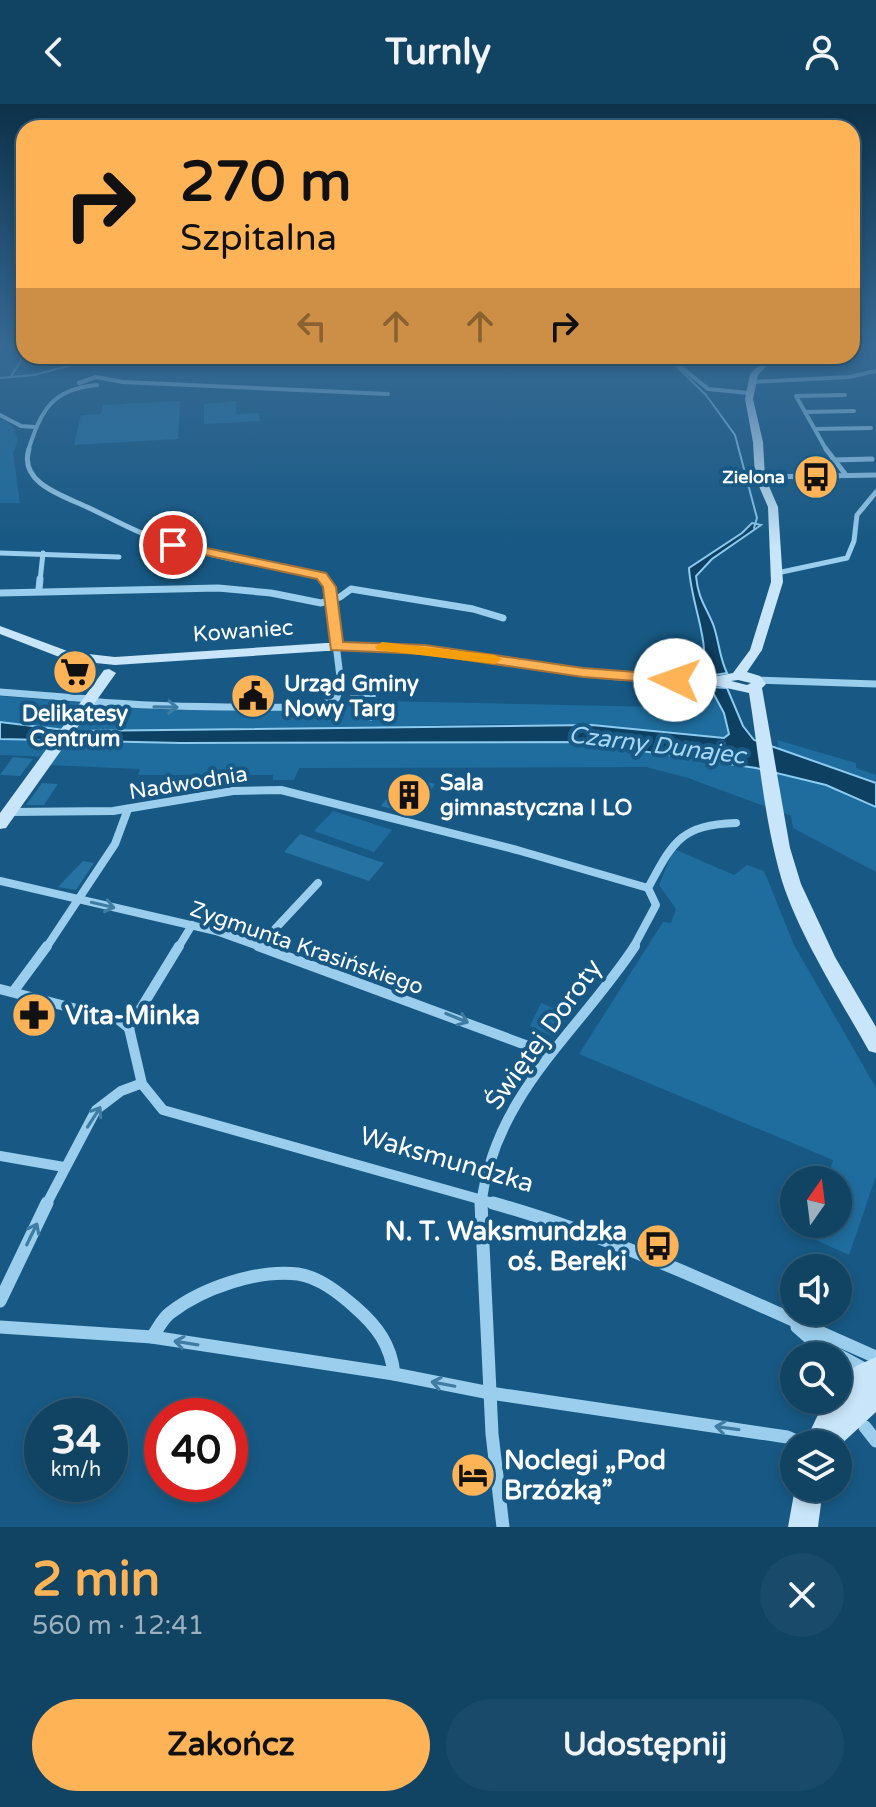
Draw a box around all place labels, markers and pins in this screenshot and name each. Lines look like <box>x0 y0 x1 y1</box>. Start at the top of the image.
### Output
bus stop icon: Zielona <box>792 453 840 501</box>
place label: Zielona <box>722 466 785 488</box>
pin <box>139 511 207 579</box>
supermarket icon: Delikatesy Centrum <box>51 648 99 696</box>
place label: Urząd Gminy Nowy Targ <box>284 671 419 722</box>
public building icon: Urząd Gminy Nowy Targ <box>229 672 277 720</box>
place label: Delikatesy Centrum <box>22 701 128 752</box>
place label: Sala gimnastyczna I LO <box>440 770 633 821</box>
building icon: Sala gimnastyczna I LO <box>385 771 433 819</box>
pharmacy icon: Vita-Minka <box>10 991 58 1039</box>
place label: Vita-Minka <box>65 1000 200 1031</box>
place label: N. T. Waksmundzka oś. Bereki <box>385 1216 627 1277</box>
bus stop icon: N. T. Waksmundzka oś. Bereki <box>634 1222 682 1270</box>
place label: Noclegi „Pod Brzózką” <box>504 1445 666 1506</box>
hotel icon: Noclegi „Pod Brzózką” <box>449 1451 497 1499</box>

